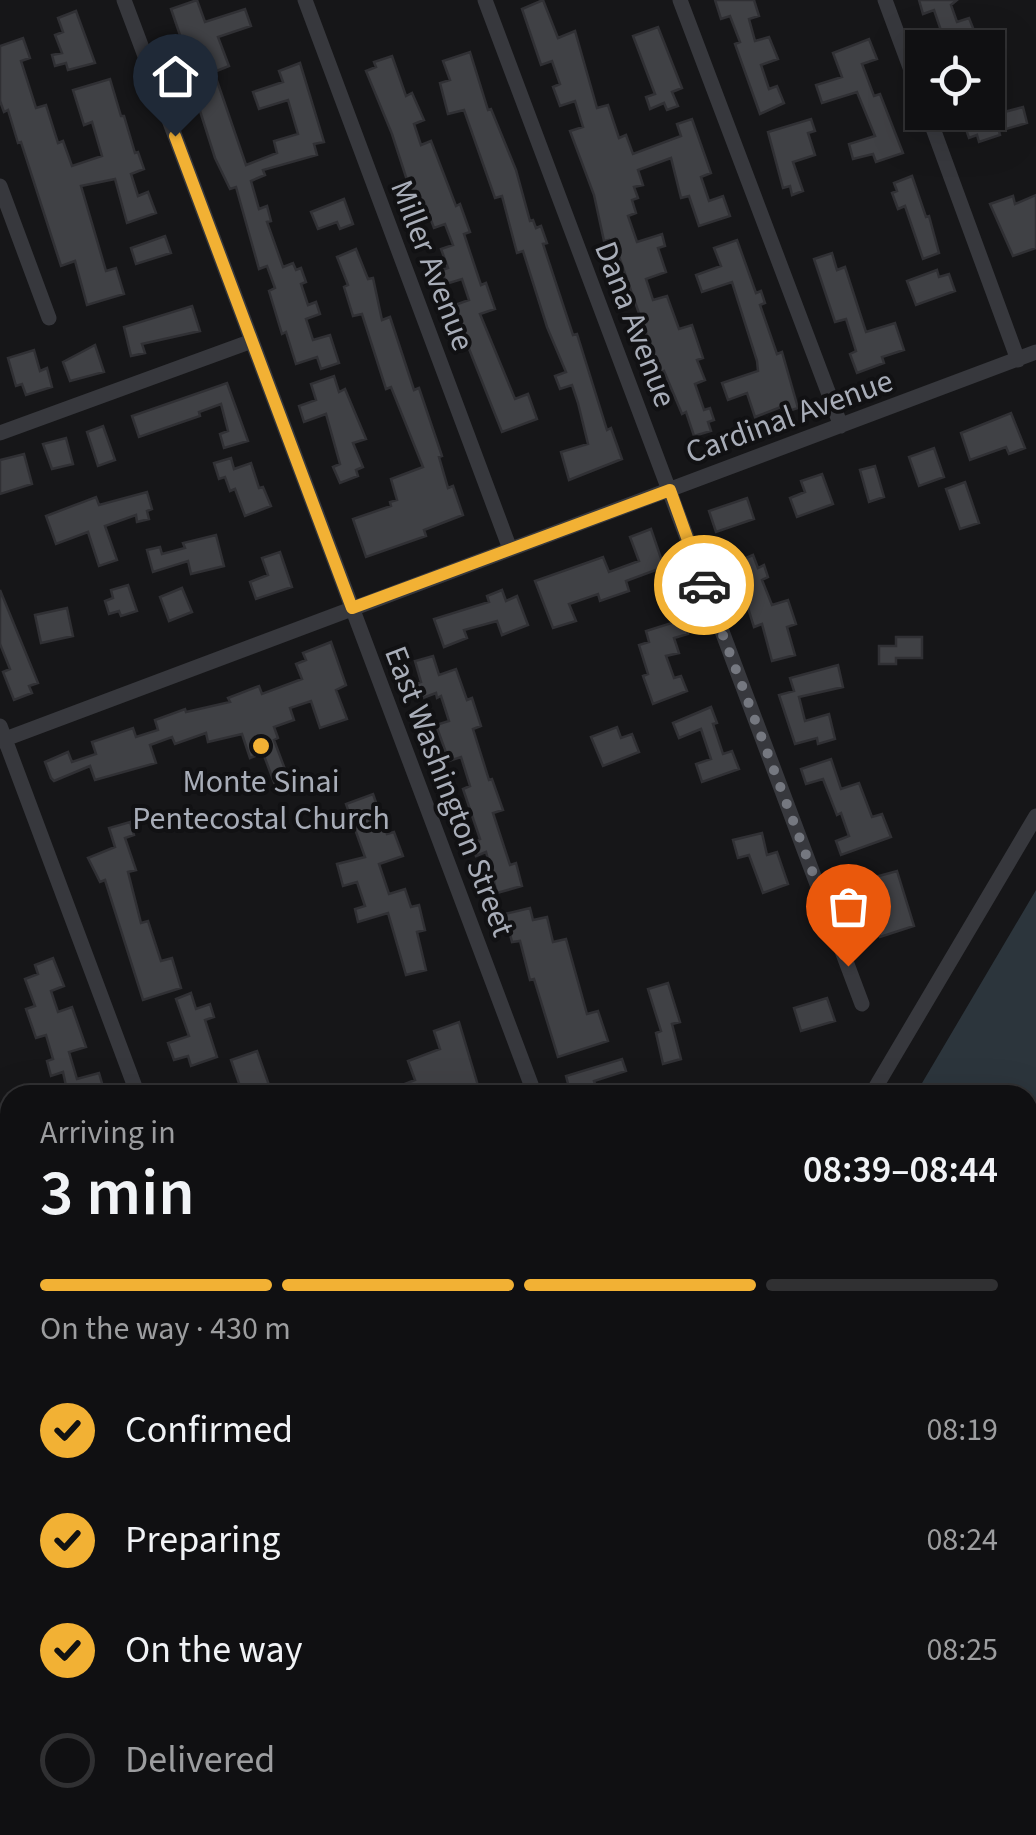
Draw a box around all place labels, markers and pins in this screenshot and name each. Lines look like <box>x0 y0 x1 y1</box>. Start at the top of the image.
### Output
pin <box>133 34 218 137</box>
marker: Monte Sinai Pentecostal Church <box>250 735 272 757</box>
place label: Monte Sinai Pentecostal Church <box>132 759 390 842</box>
pin <box>806 864 891 967</box>

